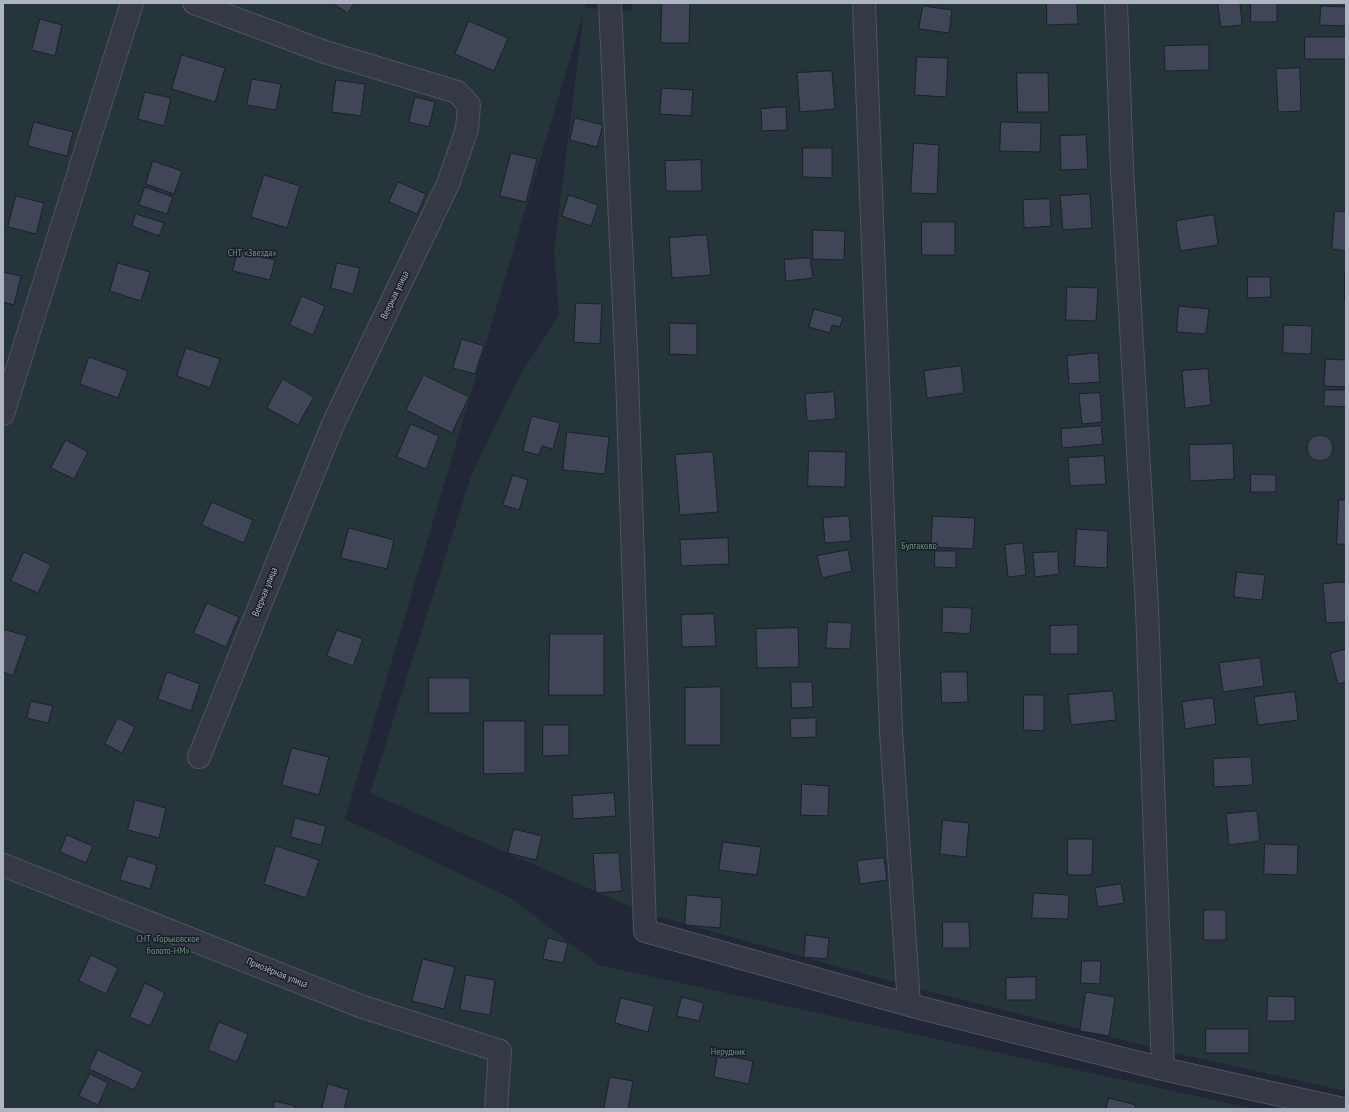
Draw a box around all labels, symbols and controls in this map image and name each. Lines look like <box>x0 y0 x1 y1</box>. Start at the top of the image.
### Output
park label: СНТ «Звезда» <box>228 247 276 259</box>
street label: Веерная улица <box>378 269 412 321</box>
park label: Булгаково <box>901 540 937 552</box>
street label: Веерная улица <box>250 566 280 618</box>
park label: СНТ «Горьковское болото-НМ» <box>136 933 200 956</box>
street label: Приозёрная улица <box>245 955 309 991</box>
park label: Нерудник <box>711 1046 745 1058</box>

